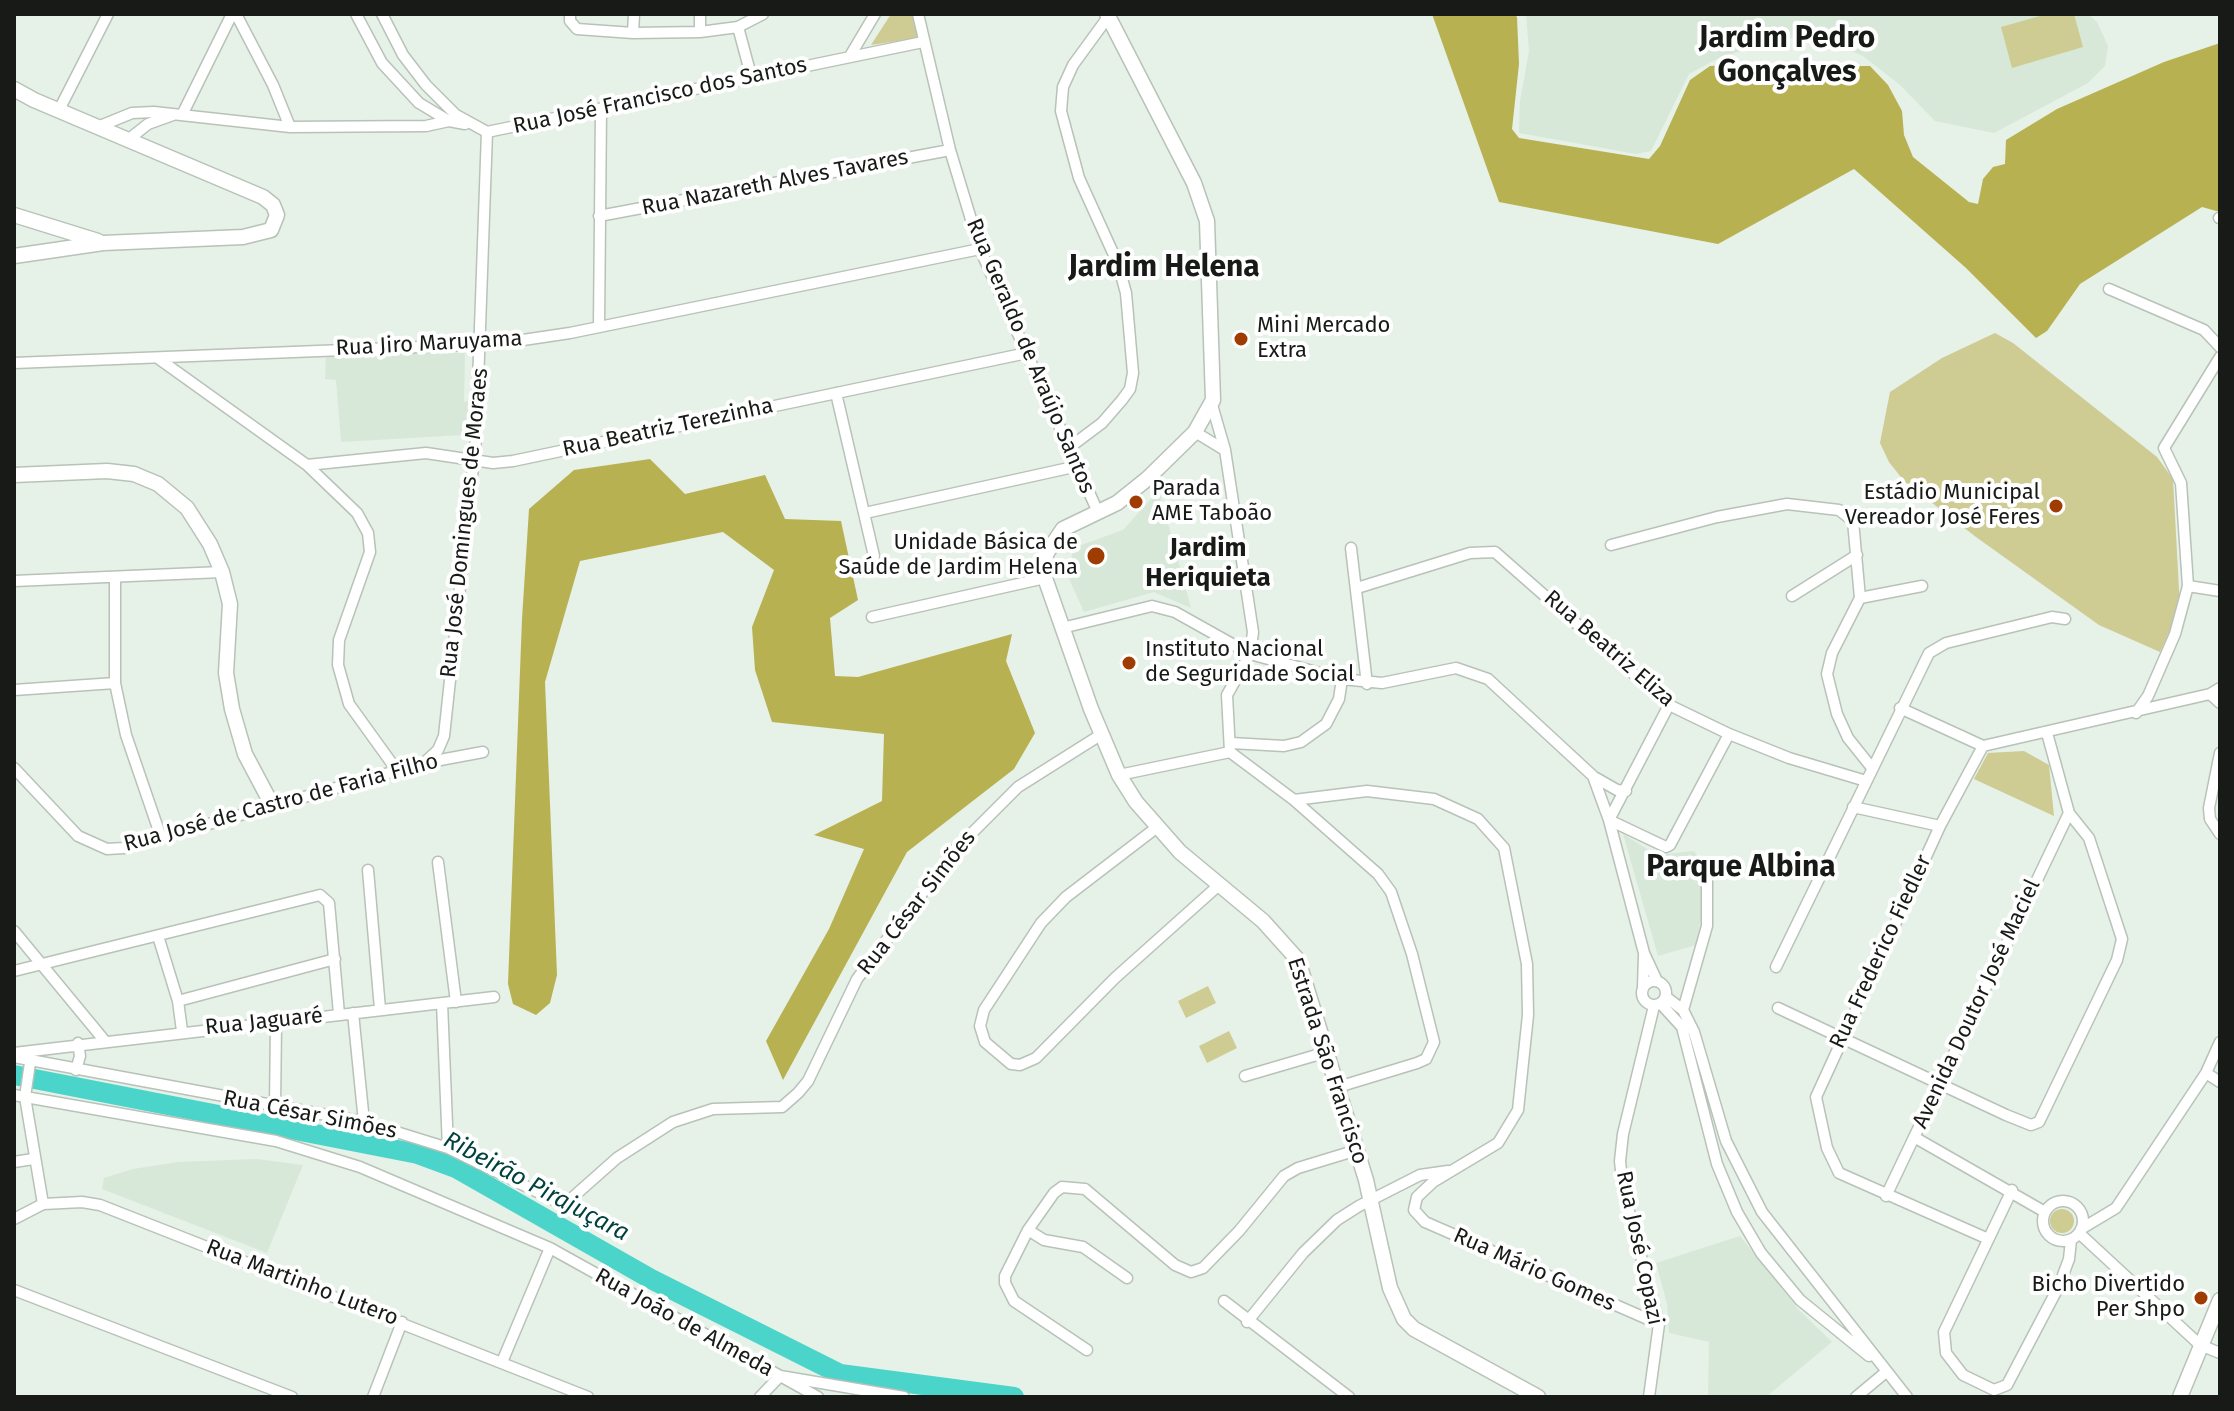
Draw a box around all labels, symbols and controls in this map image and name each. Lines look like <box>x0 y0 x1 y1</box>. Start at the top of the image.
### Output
district label: Jardim Pedro Gonçalves <box>1699 21 1875 92</box>
street label: Rua José Francisco dos Santos <box>511 52 809 140</box>
street label: Rua Nazareth Alves Tavares <box>640 144 910 222</box>
street label: Rua Geraldo de Araújo Santos <box>960 215 1100 497</box>
district label: Jardim Helena <box>1068 250 1260 286</box>
place label: Mini Mercado Extra <box>1257 313 1390 364</box>
street label: Rua Jiro Maruyama <box>335 326 523 362</box>
marker: Mini Mercado Extra <box>1232 330 1250 348</box>
street label: Rua José Domingues de Moraes <box>436 367 494 679</box>
street label: Rua Beatriz Terezinha <box>560 393 776 463</box>
place label: Parada AME Taboão <box>1152 476 1272 528</box>
place label: Estádio Municipal Vereador José Feres <box>1845 480 2040 532</box>
marker: Parada AME Taboão <box>1127 493 1145 511</box>
marker: Estádio Municipal Vereador José Feres <box>2047 497 2065 515</box>
place label: Unidade Básica de Saúde de Jardim Helena <box>839 530 1078 582</box>
district label: Jardim Heriquieta <box>1145 533 1271 594</box>
marker: Unidade Básica de Saúde de Jardim Helena <box>1085 545 1107 567</box>
street label: Rua Beatriz Eliza <box>1538 585 1680 713</box>
place label: Instituto Nacional de Seguridade Social <box>1145 637 1355 688</box>
marker: Instituto Nacional de Seguridade Social <box>1120 654 1138 672</box>
street label: Rua José de Castro de Faria Filho <box>121 748 441 858</box>
street label: Rua César Simões <box>852 825 982 981</box>
district label: Parque Albina <box>1646 850 1836 886</box>
street label: Rua Frederico Fiedler <box>1825 851 1937 1053</box>
street label: Avenida Doutor José Maciel <box>1908 875 2046 1133</box>
street label: Estrada São Francisco <box>1281 954 1373 1168</box>
street label: Rua Jaguaré <box>204 1003 324 1041</box>
street label: Rua César Simões <box>221 1085 399 1145</box>
water label: Ribeirão Pirajuçara <box>438 1126 634 1248</box>
street label: Rua José Copazi <box>1610 1169 1668 1327</box>
street label: Rua Mário Gomes <box>1449 1223 1619 1317</box>
street label: Rua Martinho Lutero <box>202 1234 402 1332</box>
street label: Rua João de Almeda <box>590 1263 778 1383</box>
place label: Bicho Divertido Per Shpo <box>2032 1272 2185 1324</box>
marker: Bicho Divertido Per Shpo <box>2192 1289 2210 1307</box>

